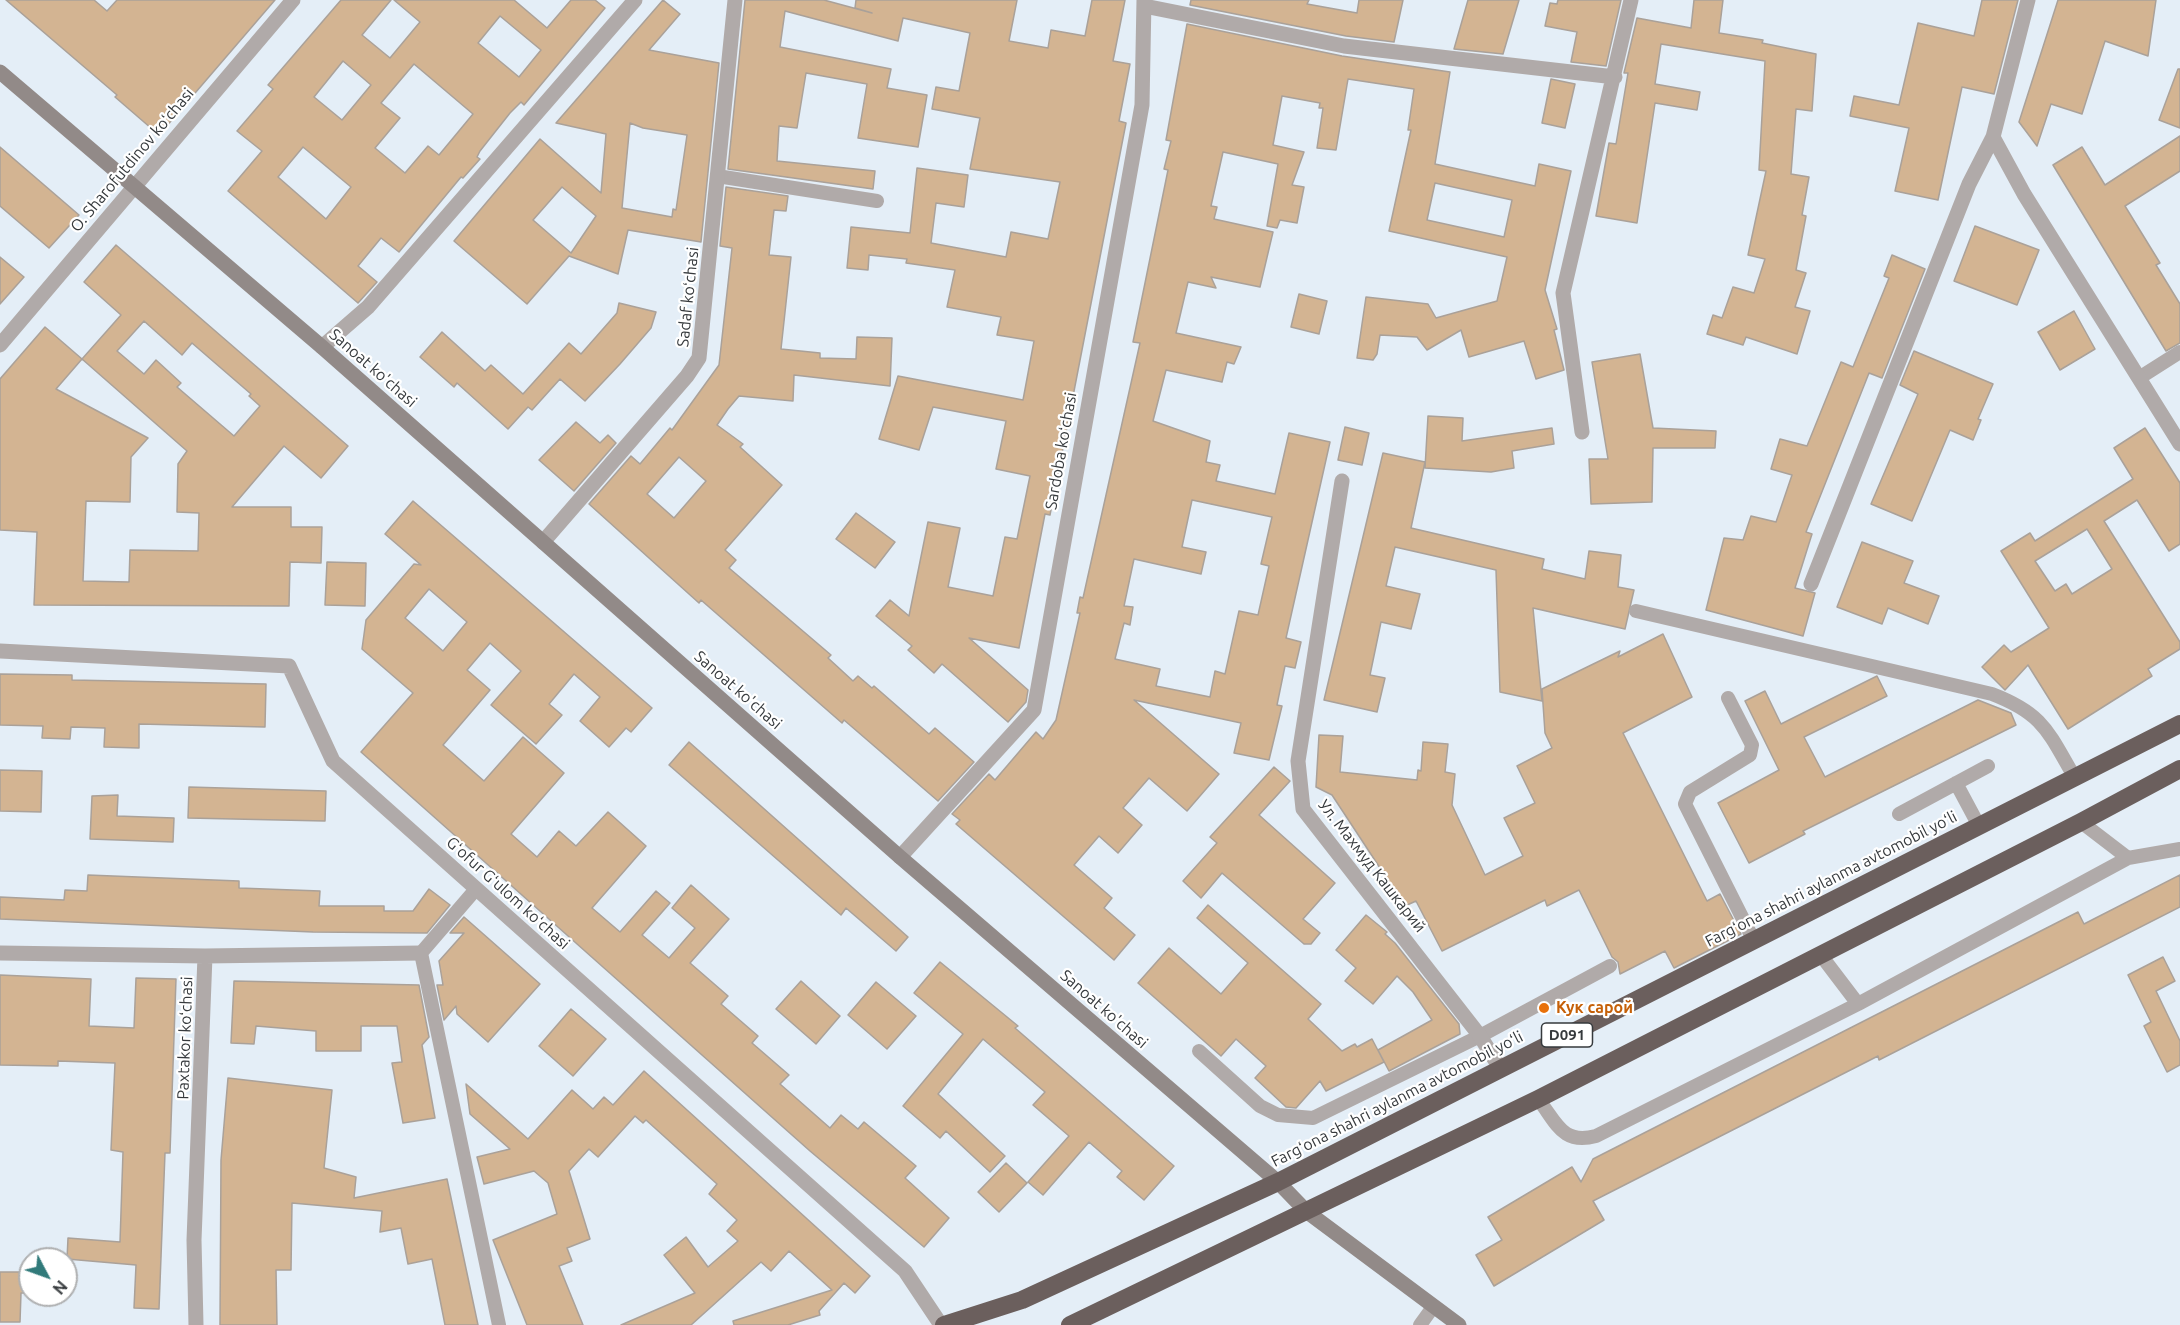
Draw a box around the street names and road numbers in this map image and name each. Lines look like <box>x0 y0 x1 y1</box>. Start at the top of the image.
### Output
street label: O. Sharofutdinov koʻchasi <box>66 84 198 236</box>
street label: Sadaf koʻchasi <box>673 246 703 348</box>
street label: Sanoat ko'chasi <box>325 325 421 411</box>
street label: Sardoba koʻchasi <box>1041 391 1081 511</box>
street label: Sanoat ko'chasi <box>690 647 786 733</box>
street label: Ул. Махмуд Кашкарий <box>1314 796 1430 936</box>
street label: Fargʻona shahri aylanma avtomobil yoʻli <box>1702 807 1960 951</box>
street label: Gʻofur Gʻulom koʻchasi <box>442 833 574 953</box>
street label: Sanoat ko'chasi <box>1056 966 1152 1052</box>
street label: Paxtakor koʻchasi <box>173 976 197 1100</box>
road number: D091 <box>1542 1023 1592 1047</box>
street label: Fargʻona shahri aylanma avtomobil yoʻli <box>1268 1027 1526 1171</box>

